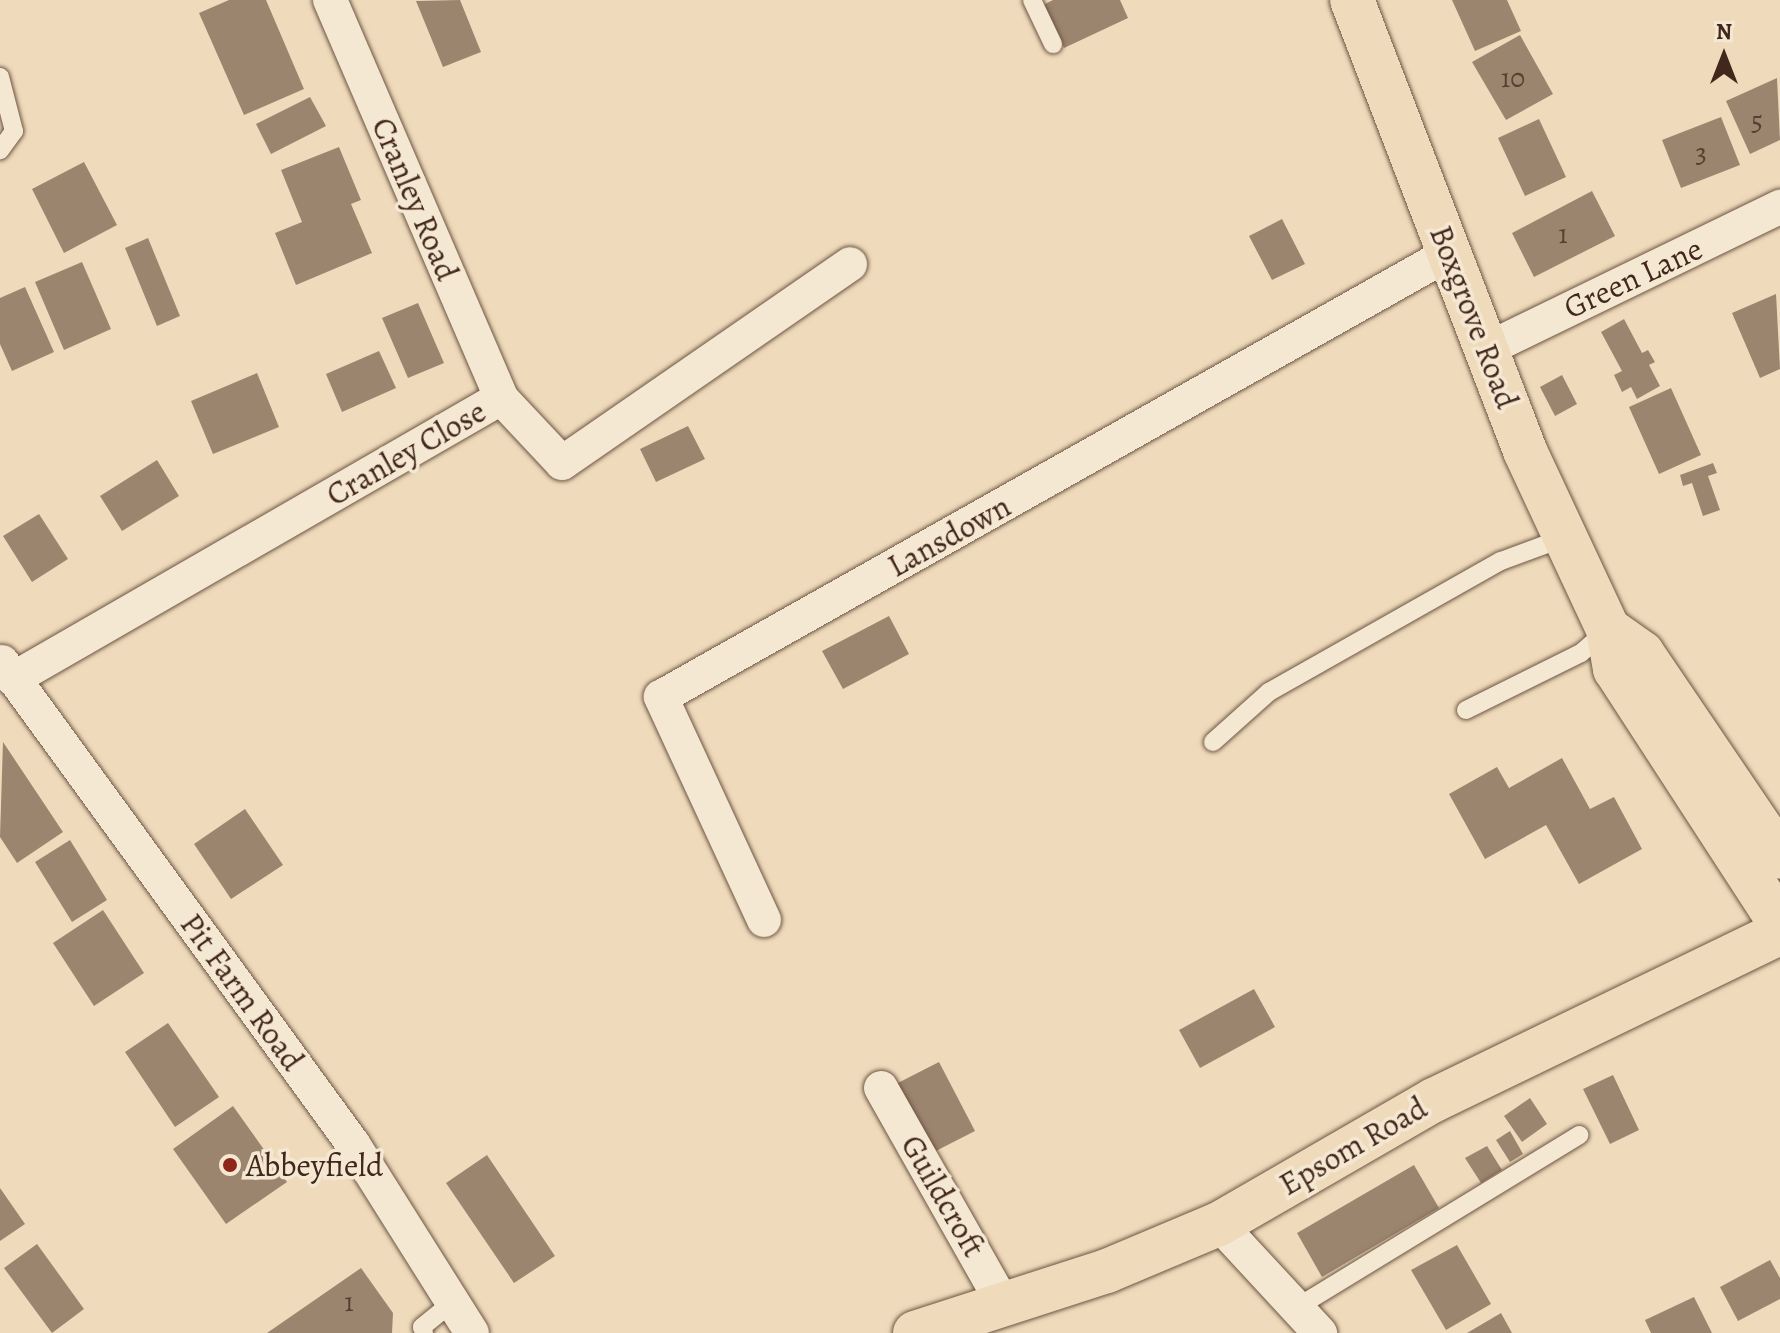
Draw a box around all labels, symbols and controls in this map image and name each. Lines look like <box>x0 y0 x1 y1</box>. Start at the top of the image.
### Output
north arrow <box>1684 16 1764 96</box>
text: N <box>1716 17 1732 47</box>
house number: 10 <box>1501 61 1525 95</box>
house number: 5 <box>1751 104 1763 138</box>
street label: Cranley Road <box>363 112 467 286</box>
house number: 3 <box>1695 136 1707 170</box>
house number: 1 <box>1558 217 1568 251</box>
street label: Boxgrove Road <box>1421 220 1527 414</box>
street label: Green Lane <box>1558 229 1708 327</box>
street label: Cranley Close <box>320 392 492 514</box>
street label: Lansdown <box>881 487 1017 585</box>
street label: Pit Farm Road <box>172 906 312 1078</box>
street label: Epsom Road <box>1272 1088 1434 1204</box>
street label: Guildcroft <box>893 1128 993 1264</box>
place label: Abbeyfield <box>246 1146 383 1184</box>
marker: Abbeyfield <box>221 1156 239 1174</box>
house number: 1 <box>344 1285 354 1319</box>

